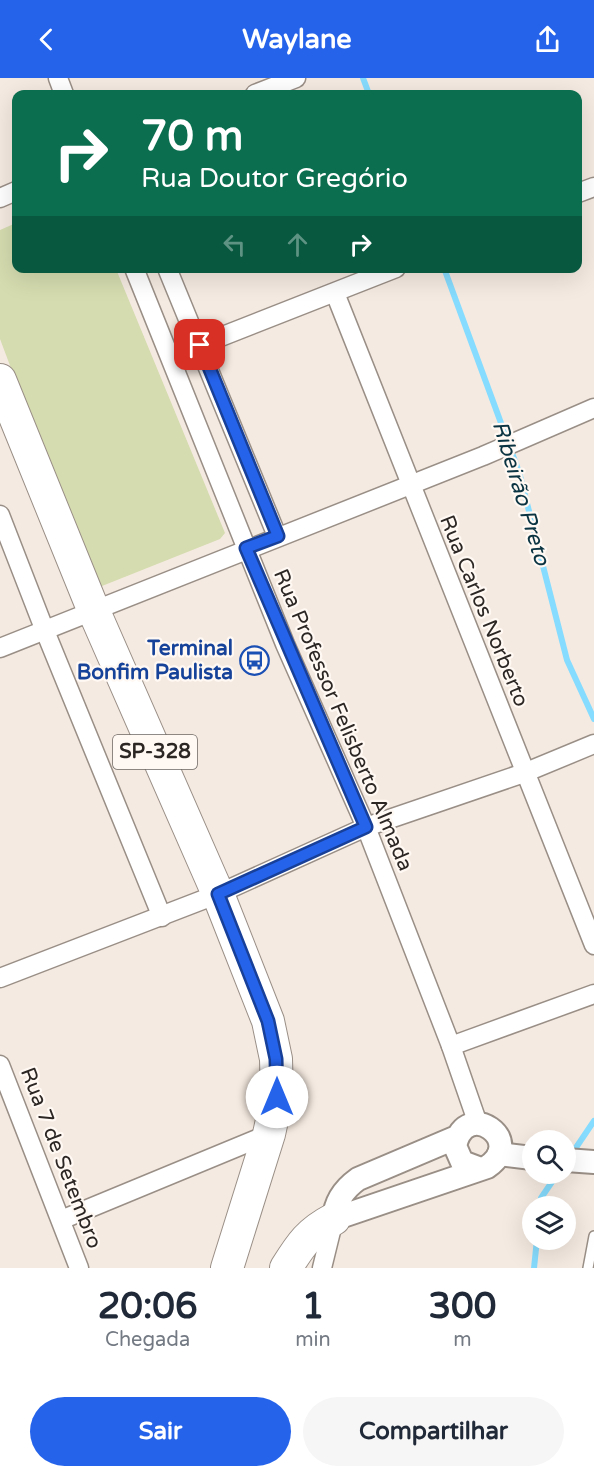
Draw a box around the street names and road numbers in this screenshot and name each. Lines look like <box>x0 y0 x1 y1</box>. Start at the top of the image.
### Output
street label: Rua Carlos Norberto <box>434 512 534 710</box>
street label: Rua Professor Felisberto Almada <box>268 565 418 875</box>
road number: SP-328 <box>113 735 197 769</box>
street label: Rua 7 de Setembro <box>15 1064 107 1252</box>

